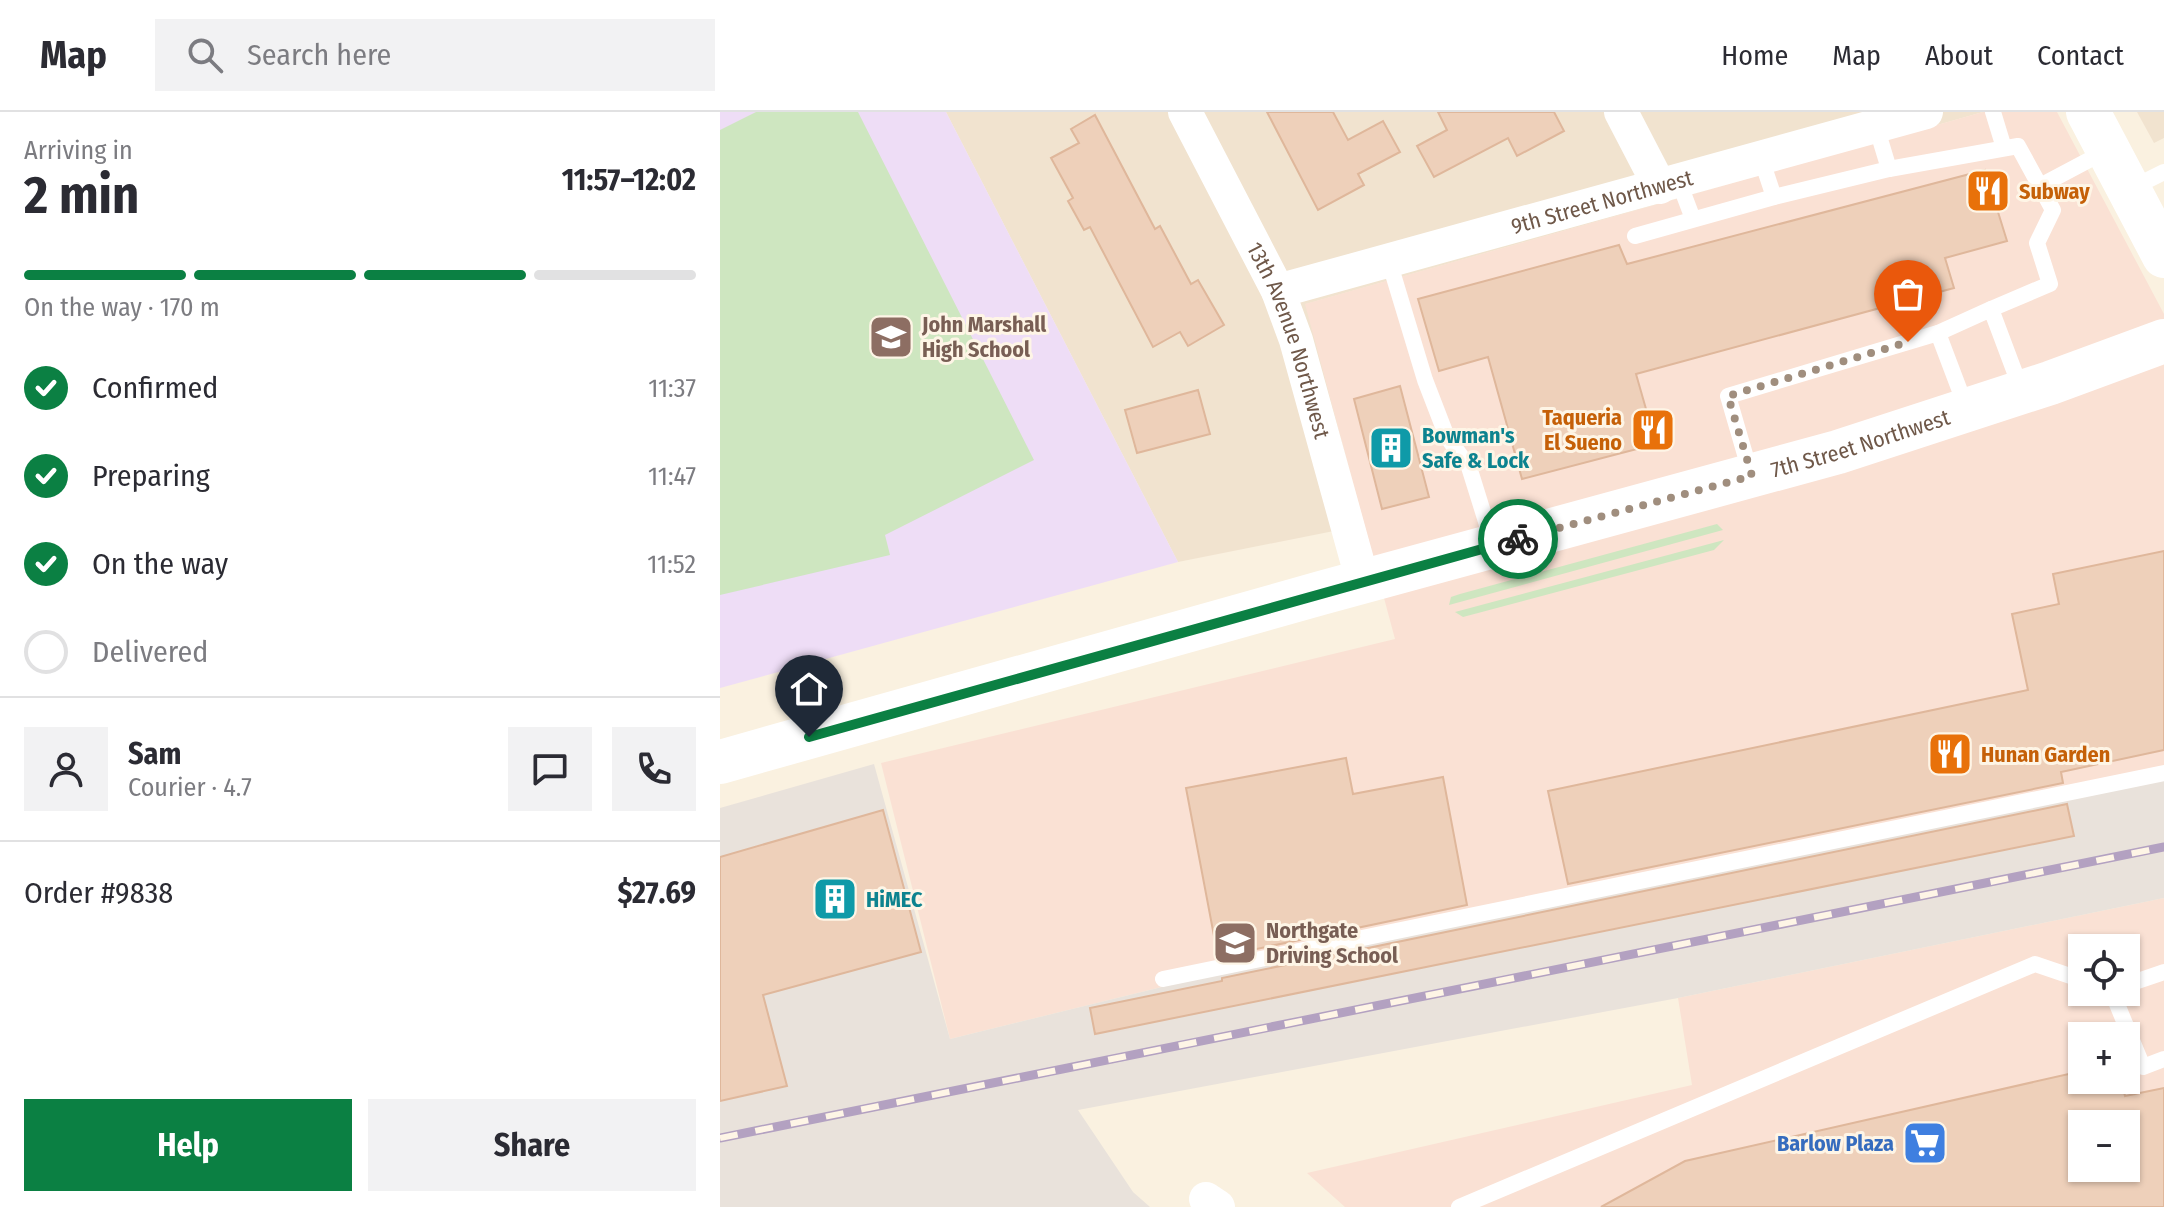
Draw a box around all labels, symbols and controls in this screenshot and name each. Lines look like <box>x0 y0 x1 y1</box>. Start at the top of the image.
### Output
search box <box>155 19 715 91</box>
text: Map <box>40 32 107 78</box>
icon: search <box>183 33 227 77</box>
text: Search here <box>247 37 391 73</box>
text: Home <box>1721 39 1788 72</box>
text: Map <box>1832 39 1881 72</box>
text: About <box>1925 39 1993 72</box>
text: Contact <box>2037 39 2124 72</box>
text: Arriving in <box>24 135 133 166</box>
text: 11:57–12:02 <box>562 162 696 198</box>
street label: 9th Street Northwest <box>1508 163 1697 239</box>
text: 2 min <box>24 164 139 227</box>
restaurant icon: Subway <box>1964 167 2012 215</box>
place label: Subway <box>2019 178 2090 205</box>
street label: 13th Avenue Northwest <box>1241 237 1336 442</box>
pin <box>1874 260 1942 342</box>
icon: bag <box>1886 272 1930 316</box>
text: On the way · 170 m <box>24 292 220 323</box>
place label: John Marshall High School <box>921 311 1047 363</box>
school or university icon: John Marshall High School <box>867 313 915 361</box>
icon: check <box>24 366 68 410</box>
text: Confirmed <box>92 370 218 406</box>
text: 11:37 <box>648 373 696 404</box>
street label: 7th Street Northwest <box>1768 403 1954 483</box>
place label: Taqueria El Sueno <box>1542 404 1622 456</box>
restaurant icon: Taqueria El Sueno <box>1629 406 1677 454</box>
place label: Bowman's Safe & Lock <box>1422 422 1530 474</box>
building icon: Bowman's Safe & Lock <box>1367 424 1415 472</box>
icon: check <box>24 454 68 498</box>
text: Preparing <box>92 458 210 494</box>
text: 11:47 <box>648 461 696 492</box>
courier <box>1478 499 1558 579</box>
icon: bike <box>1496 517 1540 561</box>
icon: check <box>24 542 68 586</box>
text: On the way <box>92 546 228 582</box>
text: 11:52 <box>647 549 696 580</box>
text: Delivered <box>92 634 208 670</box>
pin <box>775 655 843 737</box>
icon: home <box>787 667 831 711</box>
button: person <box>24 727 108 811</box>
button: chat <box>508 727 592 811</box>
button: phone <box>612 727 696 811</box>
restaurant icon: Hunan Garden <box>1926 730 1974 778</box>
text: Sam <box>128 736 181 772</box>
place label: Hunan Garden <box>1981 741 2110 768</box>
text: Courier · 4.7 <box>128 772 252 803</box>
text: Order #9838 <box>24 875 173 911</box>
text: $27.69 <box>617 875 696 911</box>
building icon: HiMEC <box>811 875 859 923</box>
place label: HiMEC <box>866 886 923 913</box>
place label: Northgate Driving School <box>1266 917 1399 969</box>
school or university icon: Northgate Driving School <box>1211 919 1259 967</box>
map controls <box>2068 934 2140 1182</box>
button: locate <box>2068 934 2140 1006</box>
button: + <box>2068 1022 2140 1094</box>
button: Help <box>24 1099 352 1191</box>
button: Share <box>368 1099 696 1191</box>
button: − <box>2068 1110 2140 1182</box>
supermarket icon: Barlow Plaza <box>1901 1119 1949 1167</box>
place label: Barlow Plaza <box>1777 1130 1894 1157</box>

